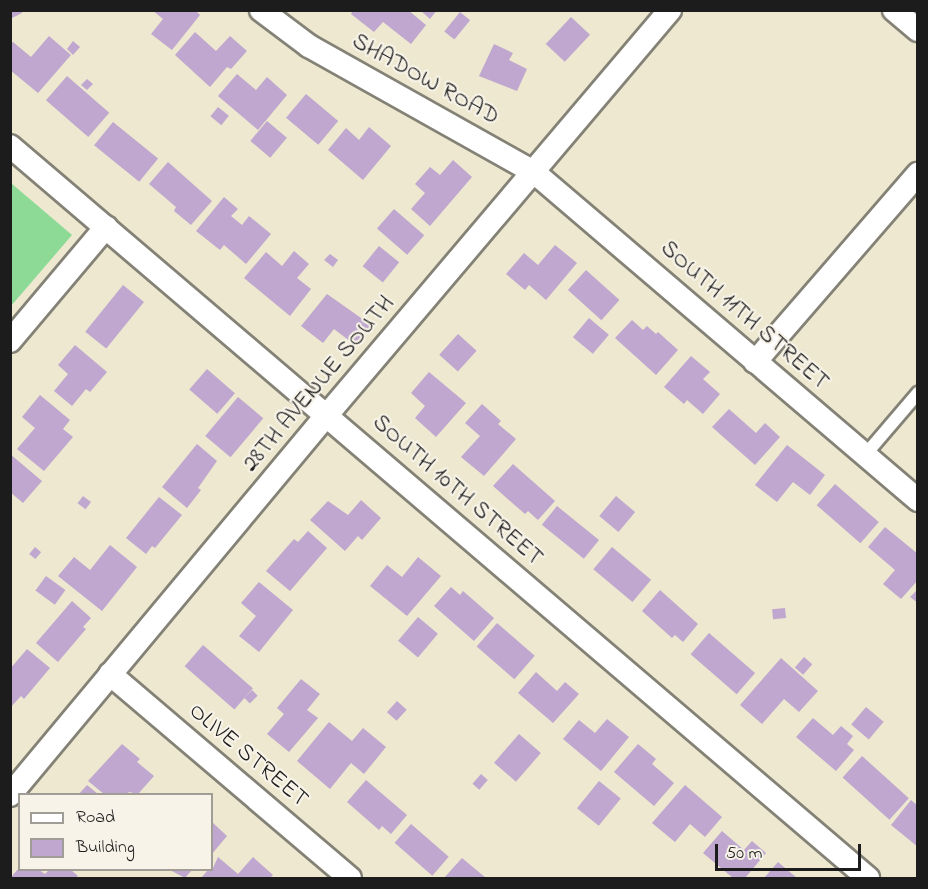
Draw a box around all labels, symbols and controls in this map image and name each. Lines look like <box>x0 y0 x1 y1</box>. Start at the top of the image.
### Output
street label: SHADOW ROAD <box>346 28 504 132</box>
street label: SOUTH 11TH STREET <box>654 235 834 397</box>
street label: 28TH AVENUE SOUTH <box>237 290 401 478</box>
street label: SOUTH 10TH STREET <box>366 409 548 573</box>
street label: OLIVE STREET <box>182 698 314 814</box>
legend <box>18 793 213 871</box>
text: Road <box>76 805 115 831</box>
scale bar <box>718 832 864 870</box>
text: Building <box>76 835 135 861</box>
text: 50 m <box>726 841 763 867</box>

